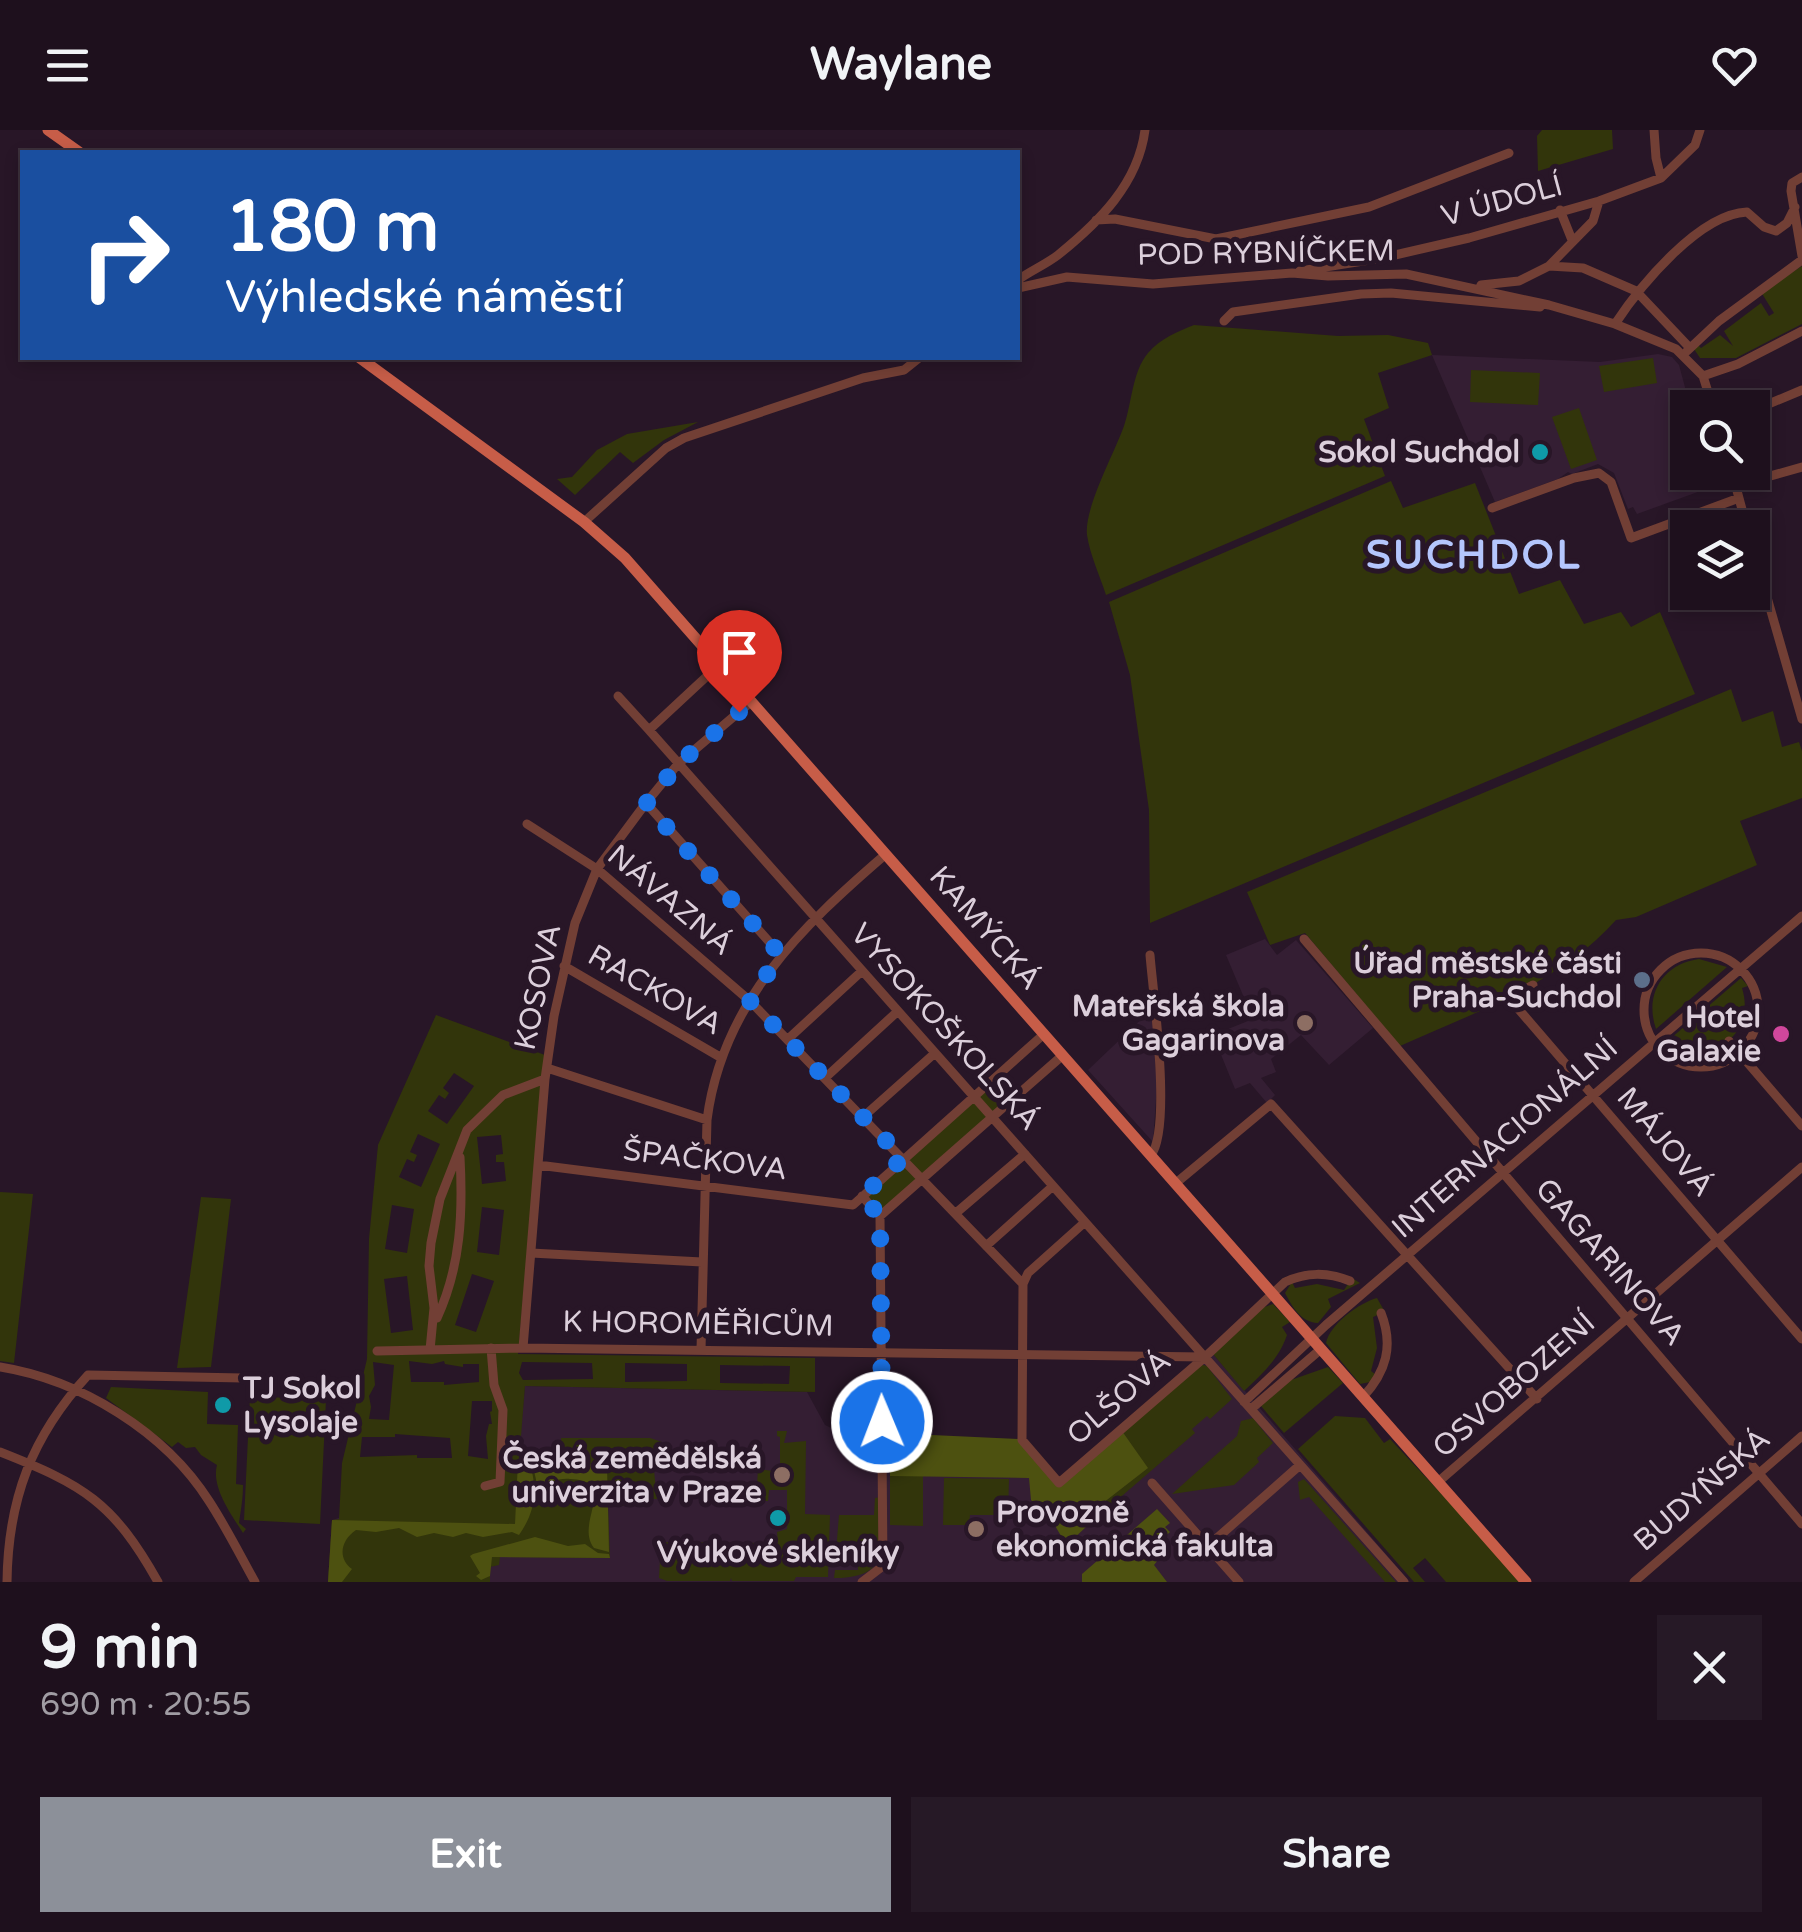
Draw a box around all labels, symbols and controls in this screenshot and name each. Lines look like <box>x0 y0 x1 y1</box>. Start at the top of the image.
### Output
icon: menu <box>40 38 95 93</box>
text: Waylane <box>810 38 992 92</box>
icon: heart <box>1707 38 1762 93</box>
street label: V ÚDOLÍ <box>1437 167 1567 235</box>
text: 180 m <box>225 186 439 270</box>
icon: right <box>60 190 190 320</box>
street label: POD RYBNÍČKEM <box>1137 232 1395 274</box>
text: Výhledské náměstí <box>225 271 624 325</box>
map controls <box>1670 390 1770 610</box>
button: search <box>1670 390 1770 490</box>
place label: Sokol Suchdol <box>1318 434 1520 471</box>
marker: Sokol Suchdol <box>1529 441 1551 463</box>
button: layers <box>1670 510 1770 610</box>
district label: SUCHDOL <box>1366 531 1582 579</box>
pin <box>697 610 782 713</box>
icon: arrive <box>712 625 767 680</box>
street label: NÁVAZNÁ <box>600 837 740 963</box>
street label: KAMÝCKÁ <box>921 859 1049 997</box>
street label: VYSOKOŠKOLSKÁ <box>842 916 1048 1138</box>
street label: KOSOVA <box>507 921 569 1053</box>
street label: RACKOVA <box>581 937 729 1043</box>
place label: Úřad městské části Praha-Suchdol <box>1353 944 1622 1016</box>
marker: Úřad městské části Praha-Suchdol <box>1631 969 1653 991</box>
place label: Mateřská škola Gagarinova <box>1072 988 1285 1059</box>
place label: Hotel Galaxie <box>1656 999 1761 1070</box>
marker: Mateřská škola Gagarinova <box>1294 1012 1316 1034</box>
marker: Hotel Galaxie <box>1770 1023 1792 1045</box>
street label: INTERNACIONÁLNÍ <box>1384 1030 1626 1246</box>
street label: MÁJOVÁ <box>1609 1080 1721 1204</box>
street label: ŠPAČKOVA <box>621 1132 789 1188</box>
street label: GAGARINOVA <box>1527 1171 1693 1353</box>
street label: K HOROMĚŘICŮM <box>562 1302 834 1345</box>
street label: OSVOBOZENÍ <box>1425 1304 1603 1466</box>
street label: OLŠOVÁ <box>1059 1343 1179 1453</box>
place label: TJ Sokol Lysolaje <box>242 1370 362 1441</box>
position arrow <box>830 1370 934 1474</box>
marker: TJ Sokol Lysolaje <box>212 1394 234 1416</box>
street label: BUDYŇSKÁ <box>1626 1421 1778 1559</box>
place label: Česká zemědělská univerzita v Praze <box>502 1439 762 1511</box>
marker: Česká zemědělská univerzita v Praze <box>771 1464 793 1486</box>
place label: Provozně ekonomická fakulta <box>996 1494 1274 1565</box>
marker: Výukové skleníky <box>767 1507 789 1529</box>
marker: Provozně ekonomická fakulta <box>965 1518 987 1540</box>
place label: Výukové skleníky <box>657 1534 899 1571</box>
text: 9 min <box>40 1612 200 1684</box>
button: close <box>1657 1615 1762 1720</box>
text: 690 m · 20:55 <box>40 1686 252 1724</box>
button: Exit <box>40 1797 891 1912</box>
button: Share <box>911 1797 1762 1912</box>

